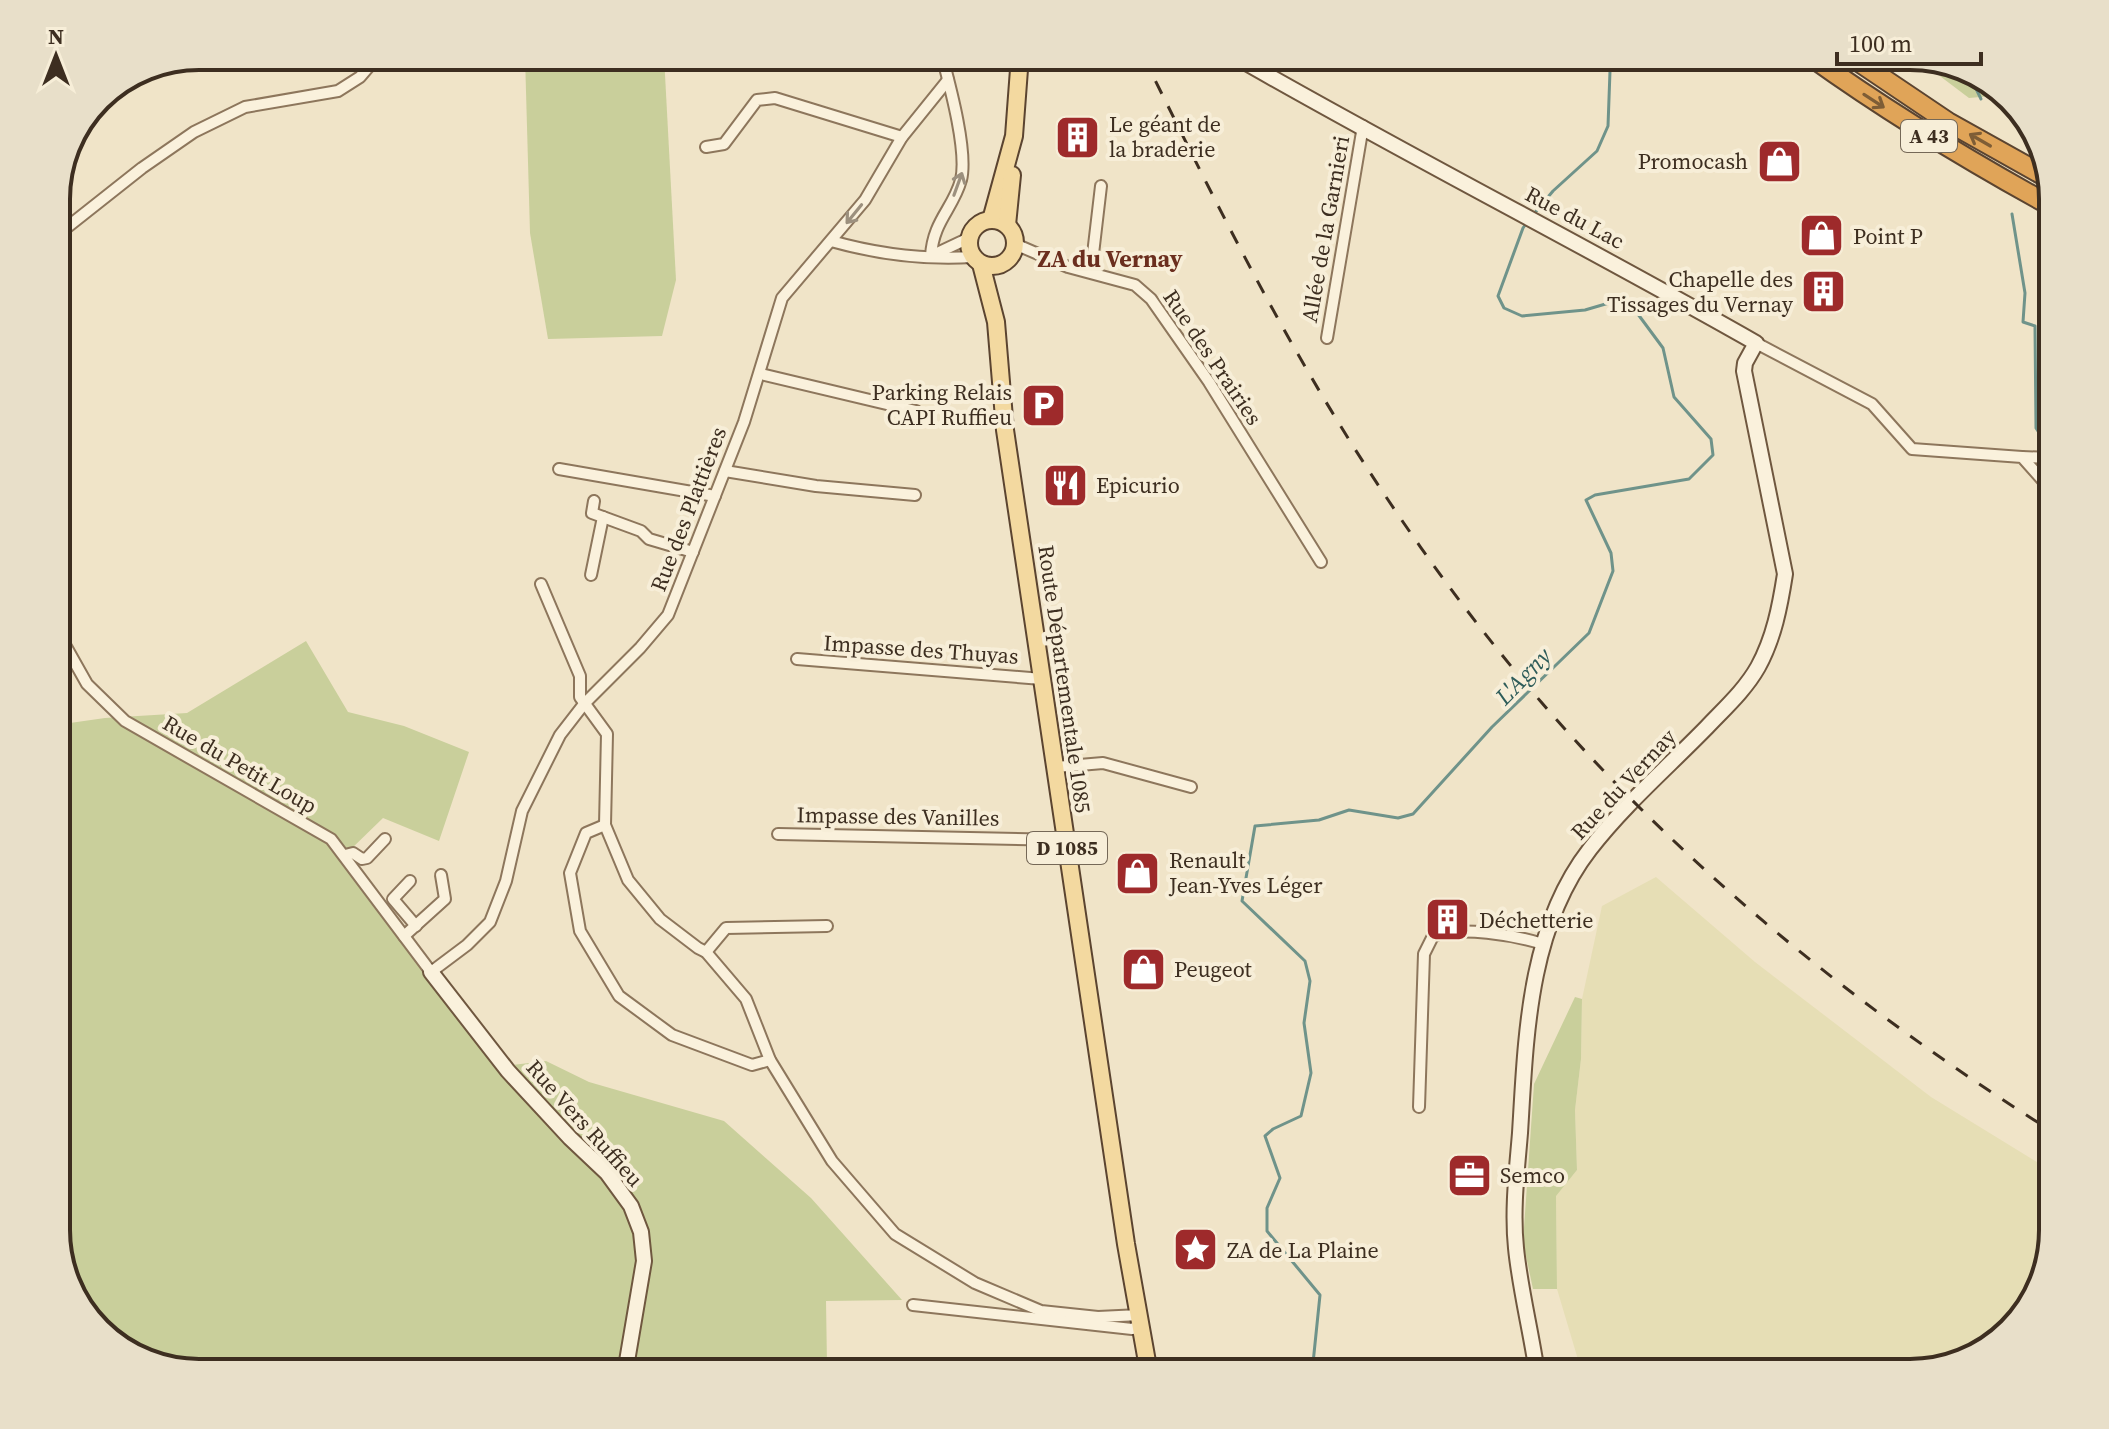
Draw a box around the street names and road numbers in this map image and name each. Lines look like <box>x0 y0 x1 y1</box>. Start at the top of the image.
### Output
road number: A 43 <box>1901 120 1957 152</box>
street label: Allée de la Garnieri <box>1294 133 1356 325</box>
street label: Rue du Lac <box>1520 178 1630 256</box>
street label: Rue des Prairies <box>1157 283 1269 431</box>
street label: Rue des Plattières <box>643 422 733 596</box>
street label: Route Départementale 1085 <box>1031 543 1099 815</box>
street label: Impasse des Thuyas <box>822 627 1020 671</box>
street label: Rue du Petit Loup <box>157 708 323 820</box>
street label: Rue du Vernay <box>1564 721 1683 846</box>
street label: Impasse des Vanilles <box>796 799 1000 833</box>
road number: D 1085 <box>1027 832 1107 864</box>
street label: Rue Vers Ruffieu <box>520 1053 650 1193</box>

